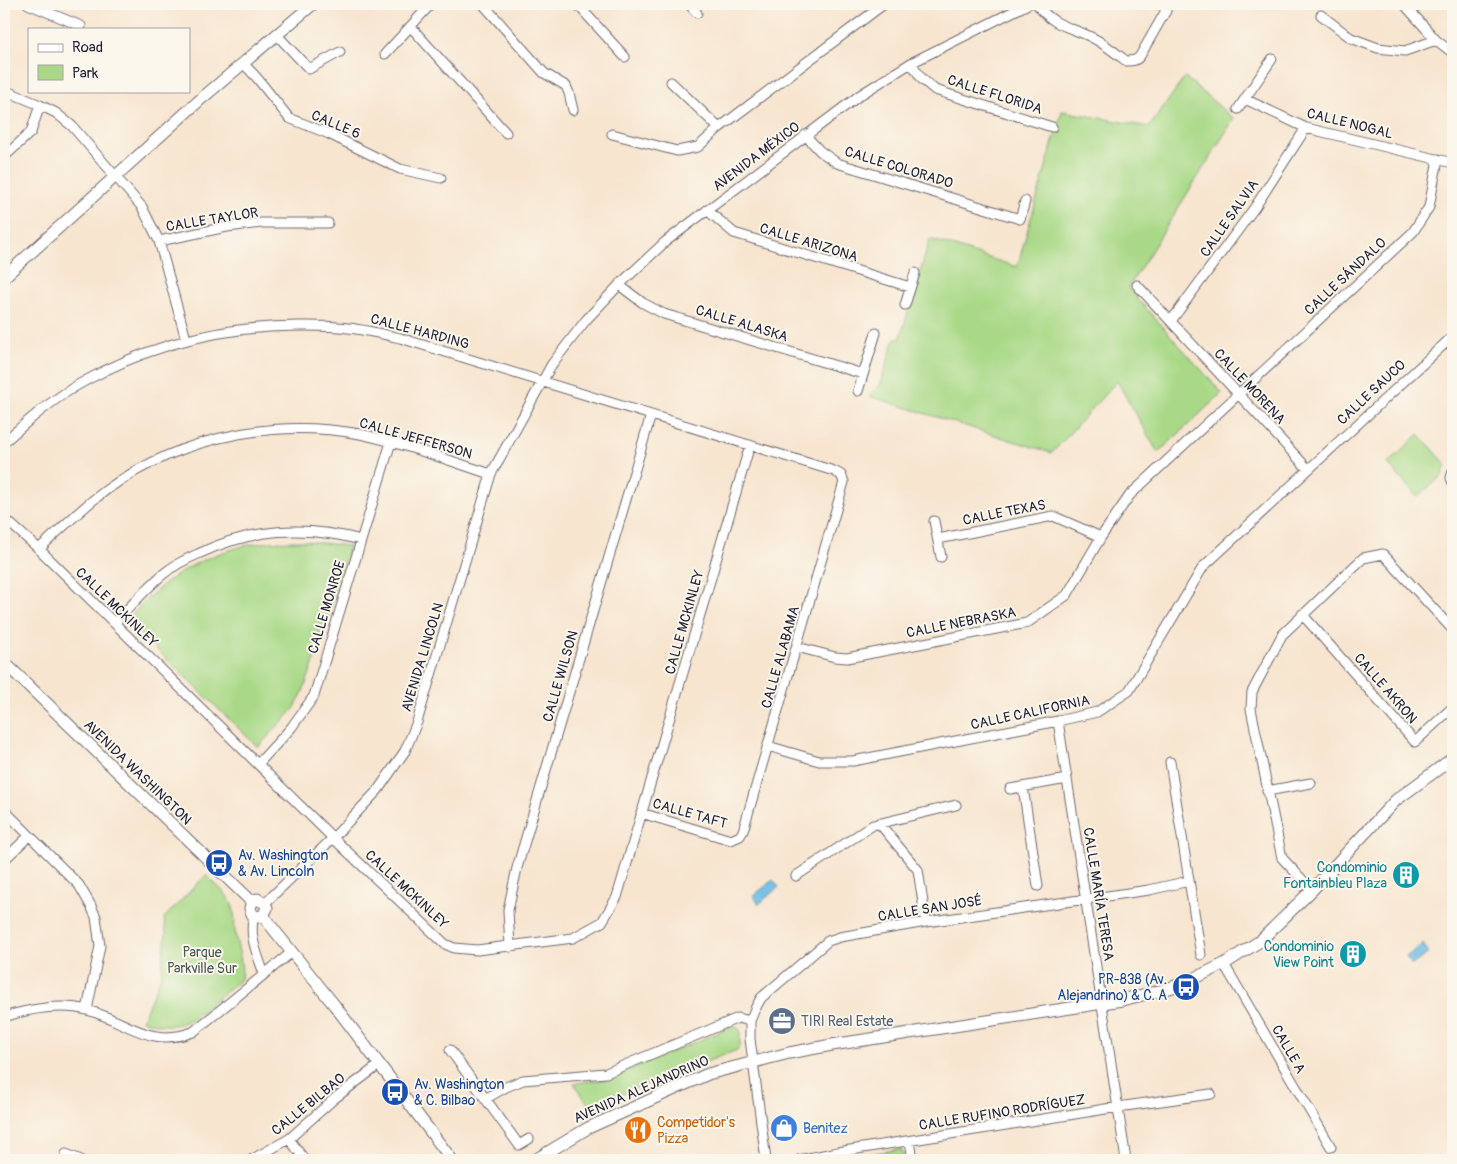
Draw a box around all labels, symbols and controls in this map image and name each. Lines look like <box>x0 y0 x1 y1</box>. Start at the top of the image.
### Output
legend <box>28 28 190 92</box>
text: Road <box>72 38 103 57</box>
text: Park <box>72 64 99 83</box>
street label: CALLE FLORIDA <box>945 71 1045 118</box>
street label: CALLE NOGAL <box>1305 105 1395 142</box>
street label: CALLE 6 <box>309 106 363 142</box>
street label: AVENIDA MÉXICO <box>709 117 803 195</box>
street label: CALLE COLORADO <box>843 143 955 192</box>
street label: CALLE SALVIA <box>1197 176 1262 260</box>
street label: CALLE TAYLOR <box>165 204 259 235</box>
street label: CALLE ARIZONA <box>758 219 860 266</box>
street label: CALLE SÁNDALO <box>1300 233 1390 319</box>
street label: CALLE ALASKA <box>694 301 790 346</box>
street label: CALLE HARDING <box>369 310 471 353</box>
street label: CALLE MORENA <box>1210 345 1289 428</box>
street label: CALLE SAUCO <box>1334 356 1409 428</box>
street label: CALLE JEFFERSON <box>357 414 474 463</box>
street label: CALLE TEXAS <box>961 496 1047 529</box>
street label: CALLE MONROE <box>304 558 349 656</box>
street label: CALLE MCKINLEY <box>72 564 161 651</box>
street label: CALLE MCKINLEY <box>661 568 707 676</box>
street label: AVENIDA LINCOLN <box>398 601 447 714</box>
street label: CALLE ALABAMA <box>758 604 803 710</box>
street label: CALLE NEBRASKA <box>905 604 1017 641</box>
street label: CALLE WILSON <box>539 629 582 724</box>
street label: CALLE AKRON <box>1350 650 1421 727</box>
street label: CALLE CALIFORNIA <box>969 692 1091 733</box>
street label: AVENIDA WASHINGTON <box>80 716 195 828</box>
street label: CALLE TAFT <box>651 795 729 832</box>
street label: CALLE MARÍA TERESA <box>1080 826 1118 962</box>
street label: CALLE MCKINLEY <box>361 846 452 932</box>
place label: Av. Washington & Av. Lincoln <box>238 847 328 880</box>
bus stop icon: Av. Washington & Av. Lincoln <box>204 848 234 878</box>
place label: Condominio Fontainbleu Plaza <box>1283 859 1387 892</box>
building icon: Condominio Fontainbleu Plaza <box>1391 860 1421 890</box>
street label: CALLE SAN JOSÉ <box>877 891 983 925</box>
place label: Condominio View Point <box>1264 938 1334 971</box>
building icon: Condominio View Point <box>1338 939 1368 969</box>
park label: Parque Parkville Sur <box>167 944 237 977</box>
place label: PR-838 (Av. Alejandrino) & C. A <box>1057 971 1167 1004</box>
bus stop icon: PR-838 (Av. Alejandrino) & C. A <box>1171 972 1201 1002</box>
office icon: TIRI Real Estate <box>767 1006 797 1036</box>
place label: TIRI Real Estate <box>801 1013 894 1030</box>
street label: CALLE A <box>1268 1022 1309 1076</box>
street label: AVENIDA ALEJANDRINO <box>571 1052 712 1127</box>
street label: CALLE BILBAO <box>268 1070 349 1139</box>
place label: Av. Washington & C. Bilbao <box>414 1076 504 1109</box>
bus stop icon: Av. Washington & C. Bilbao <box>380 1077 410 1107</box>
street label: CALLE RUFINO RODRÍGUEZ <box>918 1090 1087 1134</box>
shop icon: Benitez <box>769 1113 799 1143</box>
place label: Competidor's Pizza <box>657 1114 736 1147</box>
restaurant icon: Competidor's Pizza <box>623 1115 653 1145</box>
place label: Benitez <box>803 1120 848 1137</box>

